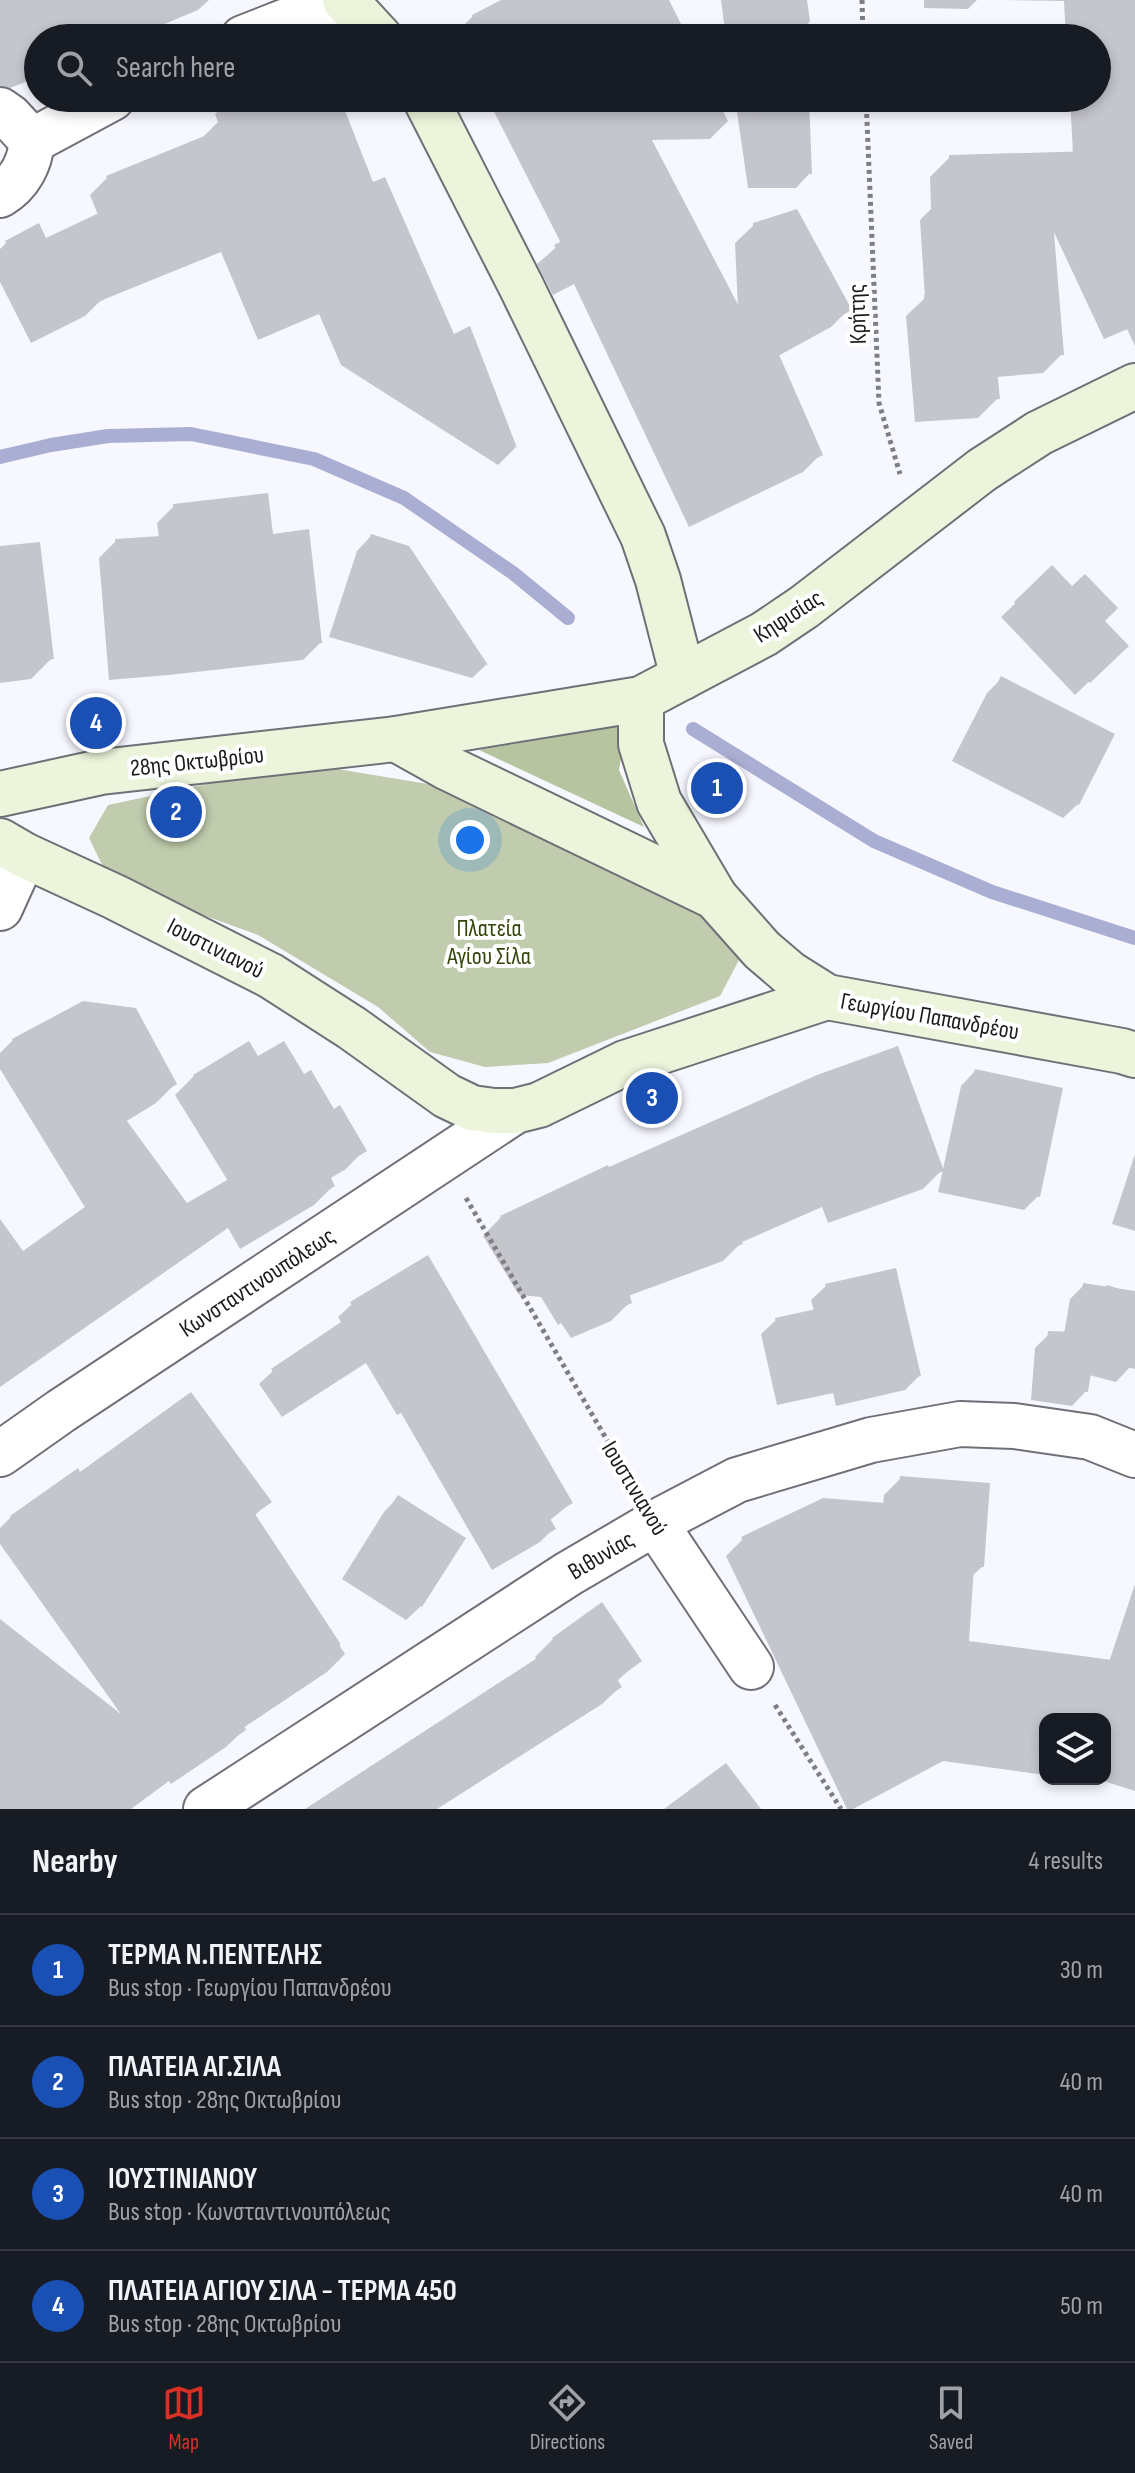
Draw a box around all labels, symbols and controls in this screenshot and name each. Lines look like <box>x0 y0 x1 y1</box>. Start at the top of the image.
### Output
search box <box>24 24 1111 112</box>
icon: search <box>52 46 96 90</box>
text: Search here <box>116 50 235 86</box>
street label: Κρήτης <box>842 283 873 345</box>
street label: Κηφισίας <box>748 583 828 649</box>
pin: 4 <box>70 693 122 753</box>
street label: 28ης Οκτωβρίου <box>129 740 265 783</box>
pin: 1 <box>691 758 743 818</box>
pin: 2 <box>150 782 202 842</box>
your location <box>450 820 490 860</box>
street label: Ιουστινιανού <box>162 912 269 985</box>
park label: Πλατεία Αγίου Σίλα <box>446 914 531 971</box>
street label: Γεωργίου Παπανδρέου <box>838 987 1021 1046</box>
pin: 3 <box>626 1068 678 1128</box>
street label: Κωνσταντινουπόλεως <box>174 1221 341 1344</box>
street label: Ιουστινιανού <box>595 1436 674 1541</box>
street label: Βιθυνίας <box>563 1524 640 1586</box>
map controls <box>1039 1713 1111 1785</box>
button: layers <box>1039 1713 1111 1785</box>
text: Nearby <box>32 1841 118 1882</box>
text: 4 results <box>1028 1846 1103 1877</box>
text: ΤΕΡΜΑ Ν.ΠΕΝΤΕΛΗΣ <box>108 1937 322 1973</box>
text: 1 <box>53 1955 63 1986</box>
text: 30 m <box>1060 1955 1103 1986</box>
text: Bus stop · Γεωργίου Παπανδρέου <box>108 1973 392 2004</box>
text: ΠΛΑΤΕΙΑ ΑΓ.ΣΙΛΑ <box>108 2049 281 2085</box>
text: 2 <box>52 2067 64 2098</box>
text: 40 m <box>1060 2067 1103 2098</box>
text: Bus stop · 28ης Οκτωβρίου <box>108 2085 342 2116</box>
text: ΙΟΥΣΤΙΝΙΑΝΟΥ <box>108 2161 257 2197</box>
text: 3 <box>52 2179 64 2210</box>
text: 40 m <box>1060 2179 1103 2210</box>
text: Bus stop · Κωνσταντινουπόλεως <box>108 2197 391 2228</box>
text: ΠΛΑΤΕΙΑ ΑΓΙΟΥ ΣΙΛΑ - ΤΕΡΜΑ 450 <box>108 2273 457 2309</box>
text: 4 <box>52 2291 64 2322</box>
text: 50 m <box>1060 2291 1103 2322</box>
text: Bus stop · 28ης Οκτωβρίου <box>108 2309 342 2340</box>
tab: Map <box>162 2381 206 2456</box>
tab: Directions <box>530 2381 605 2456</box>
tab: Saved <box>929 2381 973 2456</box>

